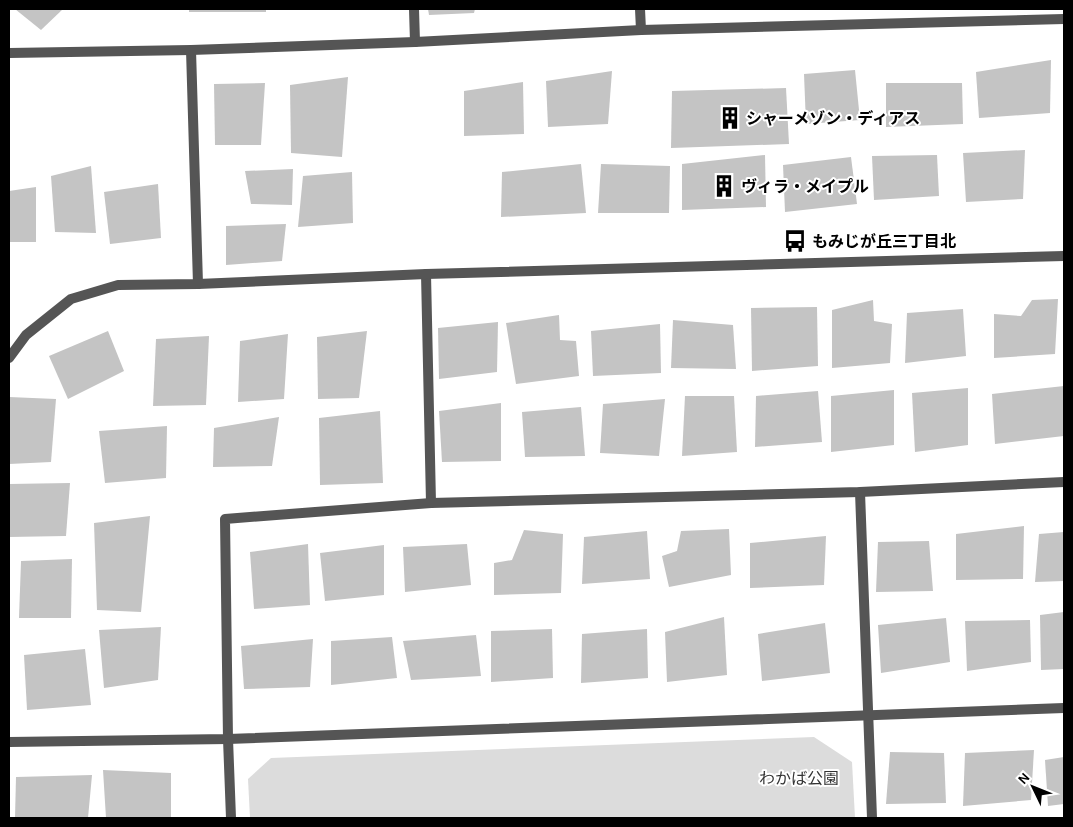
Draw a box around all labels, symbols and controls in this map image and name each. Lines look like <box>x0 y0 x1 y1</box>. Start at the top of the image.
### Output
building icon: シャーメゾン・ディアス <box>717 105 743 131</box>
place label: シャーメゾン・ディアス <box>746 109 920 128</box>
building icon: ヴィラ・メイプル <box>711 173 737 199</box>
place label: ヴィラ・メイプル <box>741 177 869 196</box>
bus stop icon: もみじが丘三丁目北 <box>782 228 808 254</box>
place label: もみじが丘三丁目北 <box>812 232 956 251</box>
north arrow <box>1008 762 1058 812</box>
park label: わかば公園 <box>759 769 839 788</box>
text: N <box>1014 769 1034 788</box>

